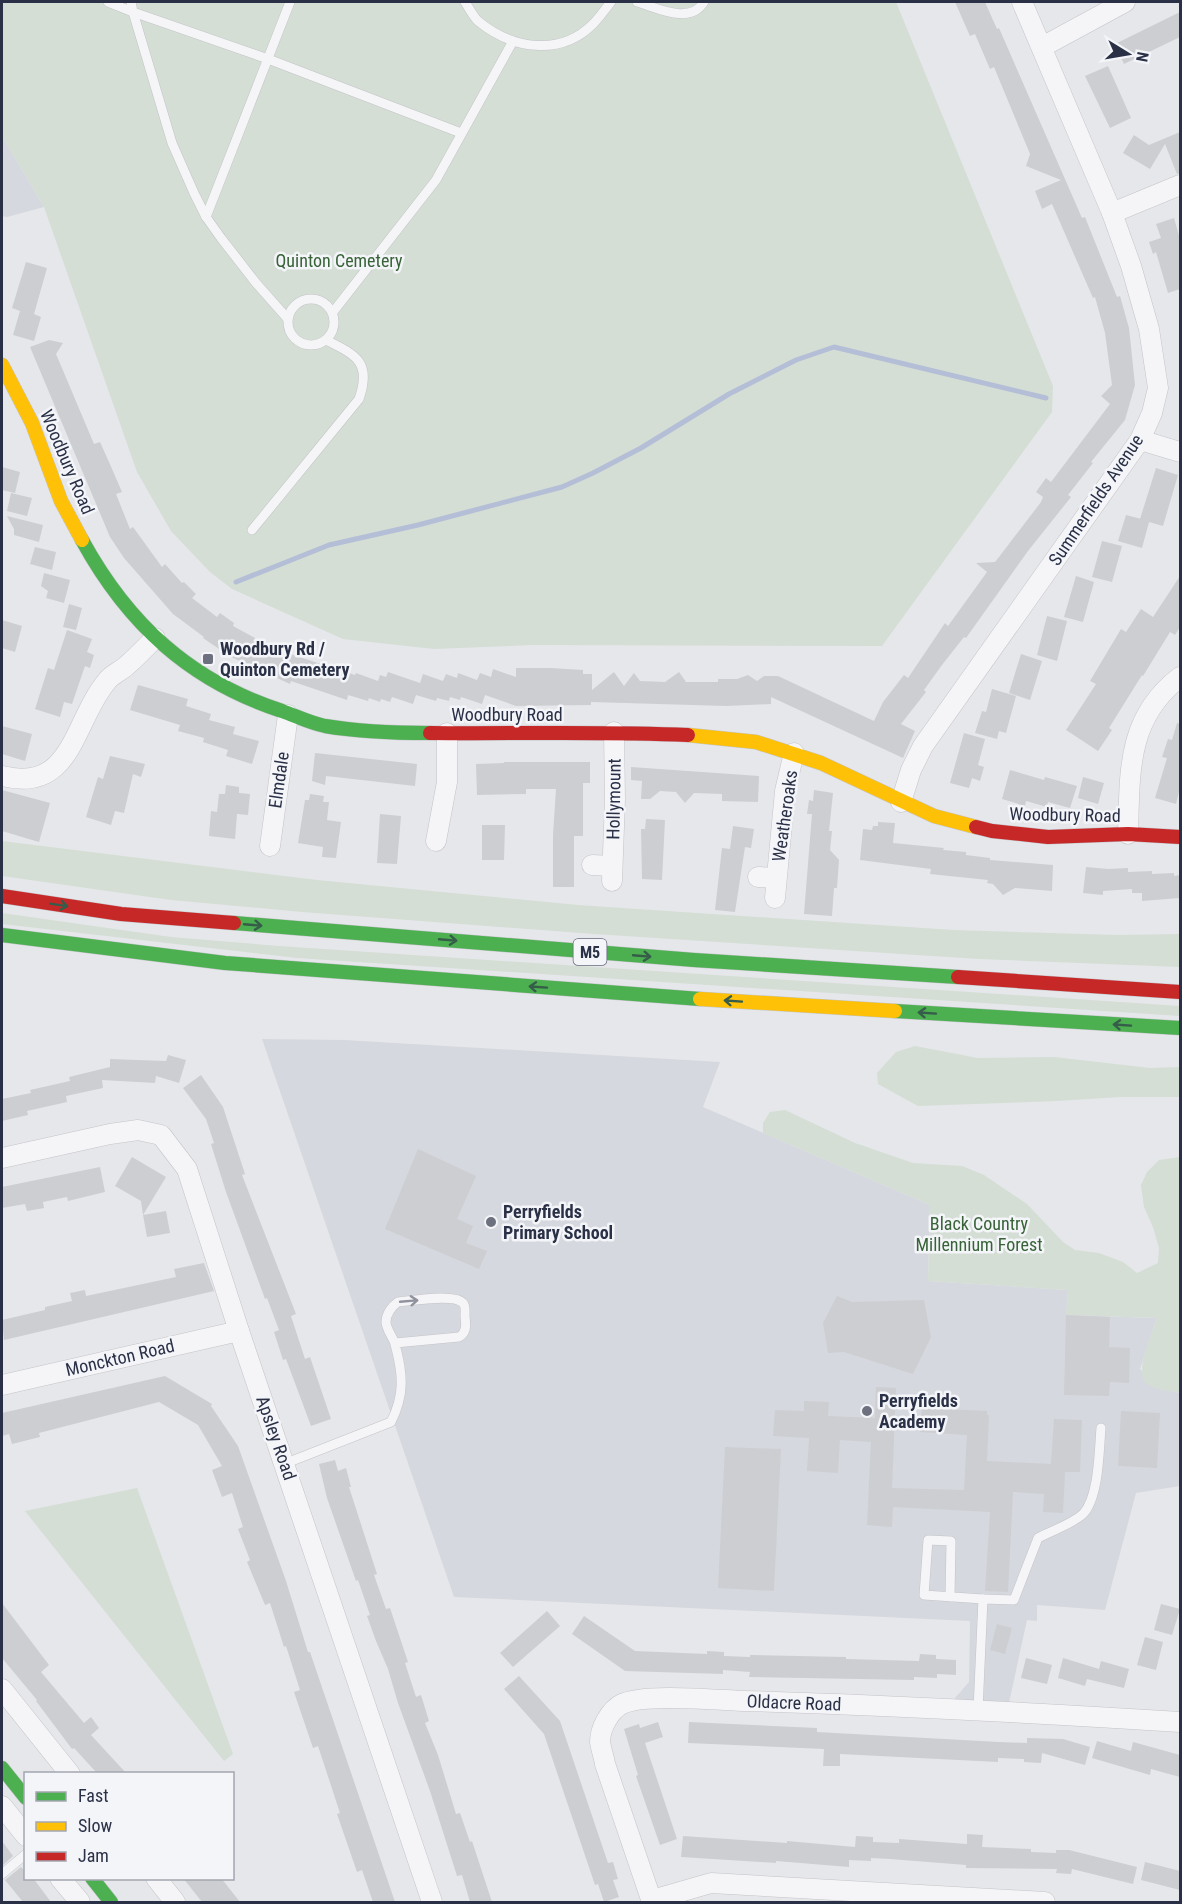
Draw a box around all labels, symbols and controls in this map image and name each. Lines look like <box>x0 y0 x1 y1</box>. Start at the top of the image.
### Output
north arrow <box>1098 24 1158 84</box>
text: N <box>1132 50 1152 63</box>
park label: Quinton Cemetery <box>276 250 403 271</box>
street label: Woodbury Road <box>36 406 99 517</box>
street label: Summerfields Avenue <box>1044 430 1147 569</box>
place label: Woodbury Rd / Quinton Cemetery <box>220 638 349 680</box>
marker: Woodbury Rd / Quinton Cemetery <box>201 652 215 666</box>
street label: Woodbury Road <box>451 704 563 725</box>
street label: Elmdale <box>264 750 293 809</box>
street label: Hollymount <box>602 758 625 840</box>
street label: Weatheroaks <box>768 769 801 863</box>
street label: Woodbury Road <box>1009 803 1121 826</box>
one-way arrow <box>49 899 69 910</box>
one-way arrow <box>243 920 263 931</box>
one-way arrow <box>437 935 457 946</box>
road number: M5 <box>574 939 606 965</box>
one-way arrow <box>631 951 651 962</box>
one-way arrow <box>529 981 549 992</box>
one-way arrow <box>723 995 743 1006</box>
one-way arrow <box>918 1007 938 1018</box>
one-way arrow <box>1113 1019 1133 1030</box>
place label: Perryfields Primary School <box>503 1201 613 1243</box>
park label: Black Country Millennium Forest <box>915 1213 1043 1255</box>
marker: Perryfields Primary School <box>484 1215 498 1229</box>
one-way arrow <box>399 1295 419 1306</box>
street label: Monckton Road <box>63 1335 176 1380</box>
place label: Perryfields Academy <box>879 1390 958 1432</box>
street label: Apsley Road <box>252 1393 301 1483</box>
marker: Perryfields Academy <box>860 1404 874 1418</box>
street label: Oldacre Road <box>746 1690 842 1715</box>
legend <box>24 1772 234 1880</box>
text: Fast <box>78 1785 109 1806</box>
text: Slow <box>78 1815 113 1836</box>
text: Jam <box>78 1845 109 1866</box>

